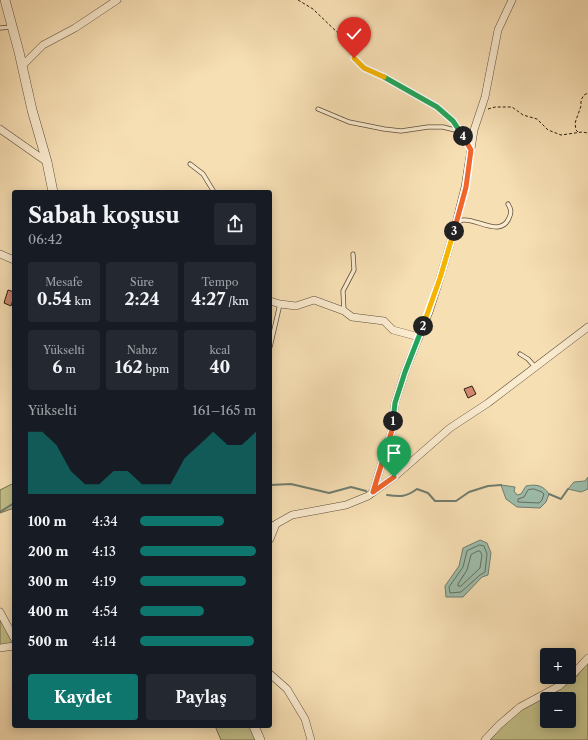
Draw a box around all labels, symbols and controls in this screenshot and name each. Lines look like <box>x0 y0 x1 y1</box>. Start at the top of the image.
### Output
pin <box>337 17 371 58</box>
icon: check <box>343 23 365 45</box>
pin: 4 <box>453 126 473 146</box>
text: 4 <box>460 129 466 143</box>
text: Sabah koşusu <box>28 202 180 229</box>
button: share <box>214 203 256 245</box>
pin: 3 <box>444 221 464 241</box>
text: 3 <box>451 224 457 238</box>
text: 06:42 <box>28 231 63 247</box>
text: Mesafe <box>45 275 83 289</box>
text: Süre <box>130 275 154 289</box>
text: Tempo <box>201 275 239 289</box>
text: 0.54 <box>37 289 72 309</box>
text: 2:24 <box>124 289 160 309</box>
text: 4:27 <box>191 289 225 309</box>
text: km <box>72 294 91 308</box>
text: /km <box>225 294 249 308</box>
pin: 2 <box>413 316 433 336</box>
text: 2 <box>420 319 426 333</box>
text: Yükselti <box>43 343 85 357</box>
text: Nabız <box>127 343 157 357</box>
text: kcal <box>210 343 230 357</box>
text: 6 <box>52 357 62 377</box>
text: 162 <box>115 357 143 377</box>
text: 40 <box>210 357 230 377</box>
text: m <box>62 362 76 376</box>
text: bpm <box>143 362 169 376</box>
text: Yükselti <box>28 402 77 418</box>
text: 161–165 m <box>192 402 256 418</box>
pin: 1 <box>383 411 403 431</box>
text: 1 <box>391 414 395 428</box>
pin <box>377 436 411 477</box>
icon: arrive <box>383 442 405 464</box>
text: 100 m <box>28 513 67 529</box>
text: 4:34 <box>92 513 118 529</box>
text: 200 m <box>28 543 68 559</box>
text: 4:13 <box>92 543 116 559</box>
text: 300 m <box>28 573 68 589</box>
text: 4:19 <box>92 573 116 589</box>
text: 400 m <box>28 603 68 619</box>
text: 4:54 <box>92 603 118 619</box>
text: 500 m <box>28 633 68 649</box>
text: 4:14 <box>92 633 116 649</box>
map controls <box>540 648 576 728</box>
button: + <box>540 648 576 684</box>
button: Kaydet <box>28 674 138 720</box>
button: Paylaş <box>146 674 256 720</box>
button: − <box>540 692 576 728</box>

